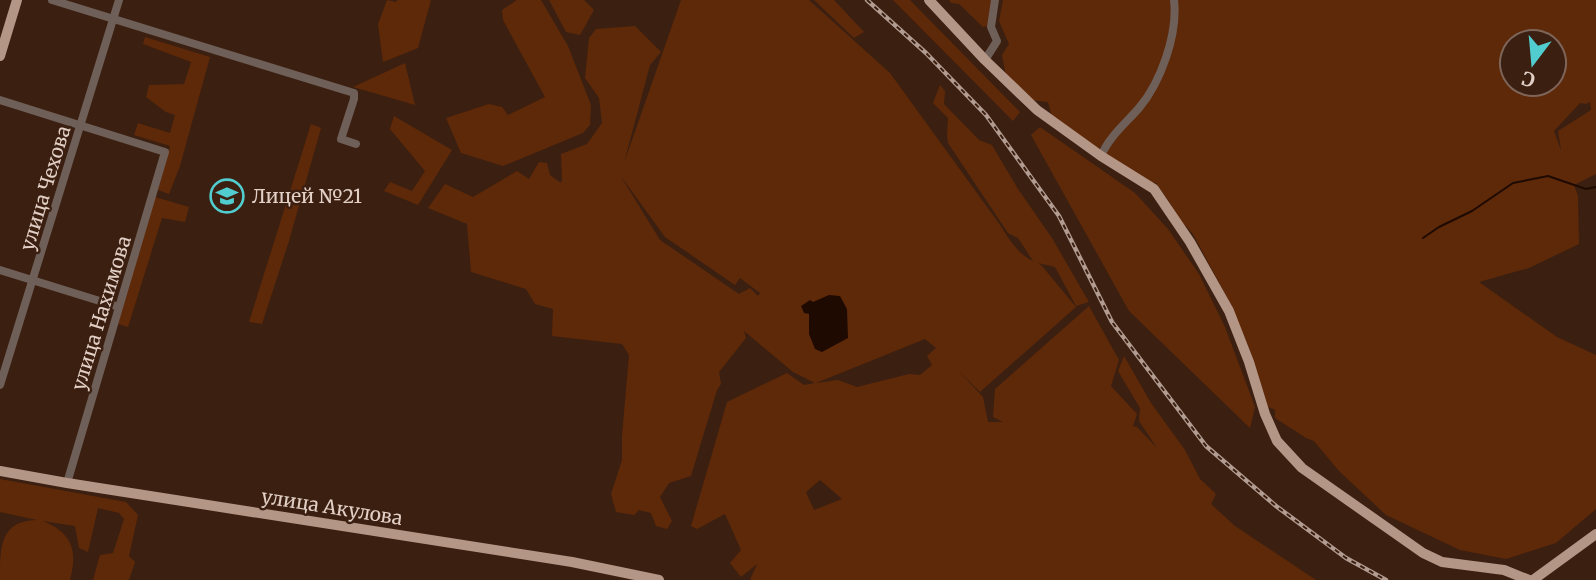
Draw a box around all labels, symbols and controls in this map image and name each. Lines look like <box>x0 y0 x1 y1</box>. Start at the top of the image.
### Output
north arrow <box>1498 28 1568 98</box>
text: С <box>1519 66 1538 93</box>
street label: улица Чехова <box>15 123 75 253</box>
school or university icon: Лицей №21 <box>208 177 246 215</box>
place label: Лицей №21 <box>252 184 362 208</box>
street label: улица Нахимова <box>66 233 136 393</box>
street label: улица Акулова <box>260 484 404 530</box>

